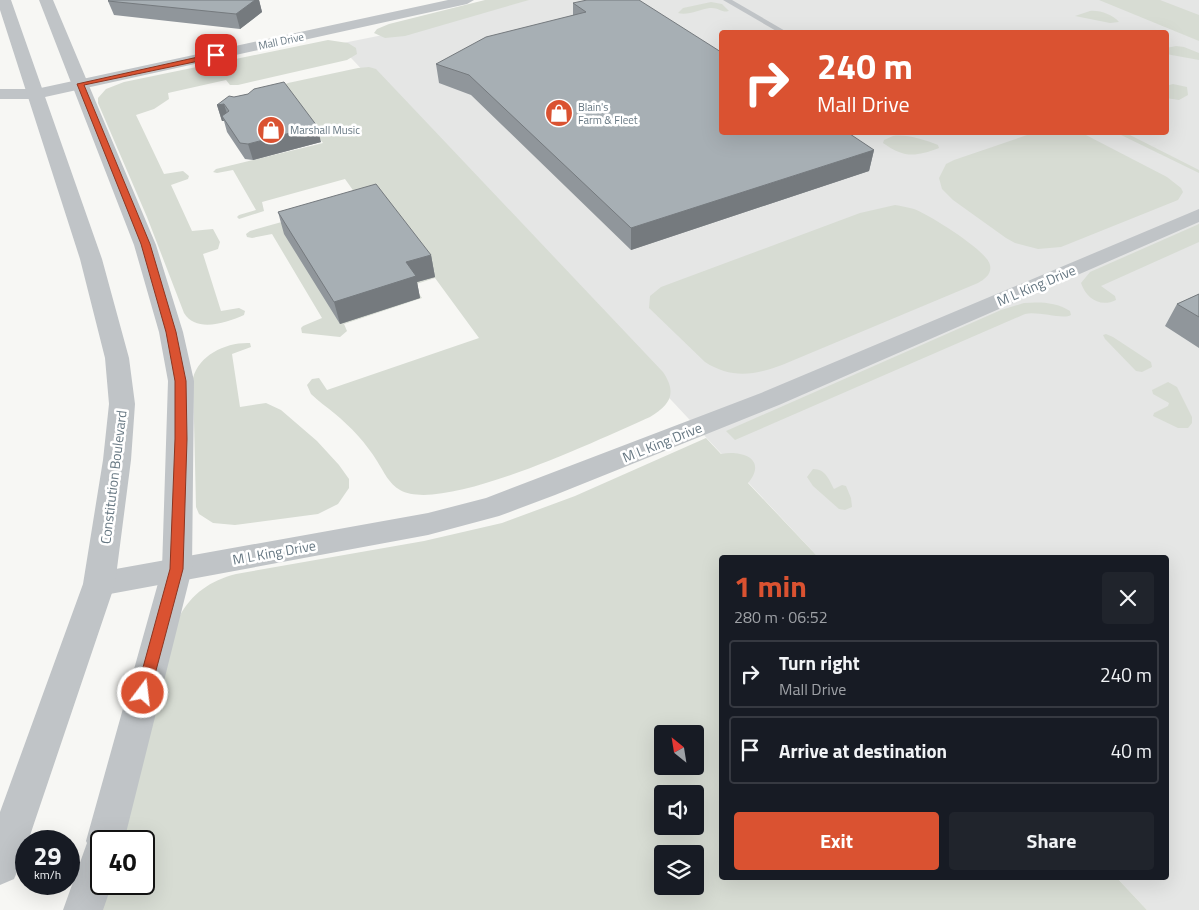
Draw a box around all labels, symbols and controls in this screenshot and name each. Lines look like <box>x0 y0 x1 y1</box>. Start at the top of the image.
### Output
street label: Mall Drive <box>257 28 306 54</box>
pin <box>195 34 237 76</box>
text: 240 m <box>817 39 913 93</box>
icon: arrive <box>202 41 230 69</box>
icon: right <box>734 50 799 115</box>
text: Mall Drive <box>817 87 910 121</box>
shop icon: Blain's Farm & Fleet <box>544 98 574 128</box>
place label: Blain's Farm & Fleet <box>578 99 638 128</box>
shop icon: Marshall Music <box>256 115 286 145</box>
place label: Marshall Music <box>290 122 360 138</box>
street label: M L King Drive <box>993 259 1079 311</box>
street label: Constitution Boulevard <box>94 409 132 545</box>
street label: M L King Drive <box>619 417 705 467</box>
street label: M L King Drive <box>231 534 317 570</box>
text: 1 min <box>734 563 807 609</box>
button: close <box>1102 572 1154 624</box>
text: 280 m · 06:52 <box>734 605 828 629</box>
text: Turn right <box>779 648 860 677</box>
icon: right <box>736 660 764 688</box>
text: 240 m <box>1100 660 1152 689</box>
position arrow <box>116 666 168 718</box>
text: Mall Drive <box>779 677 846 701</box>
north arrow <box>654 725 704 775</box>
map controls <box>654 725 704 895</box>
icon: arrive <box>736 736 764 764</box>
text: Arrive at destination <box>779 736 947 765</box>
text: 40 m <box>1111 736 1152 765</box>
button: sound <box>654 785 704 835</box>
button: Exit <box>734 812 939 870</box>
button: Share <box>949 812 1154 870</box>
speed limit sign: 40 <box>90 830 155 895</box>
text: 29 <box>33 837 62 875</box>
button: layers <box>654 845 704 895</box>
text: km/h <box>34 865 61 884</box>

